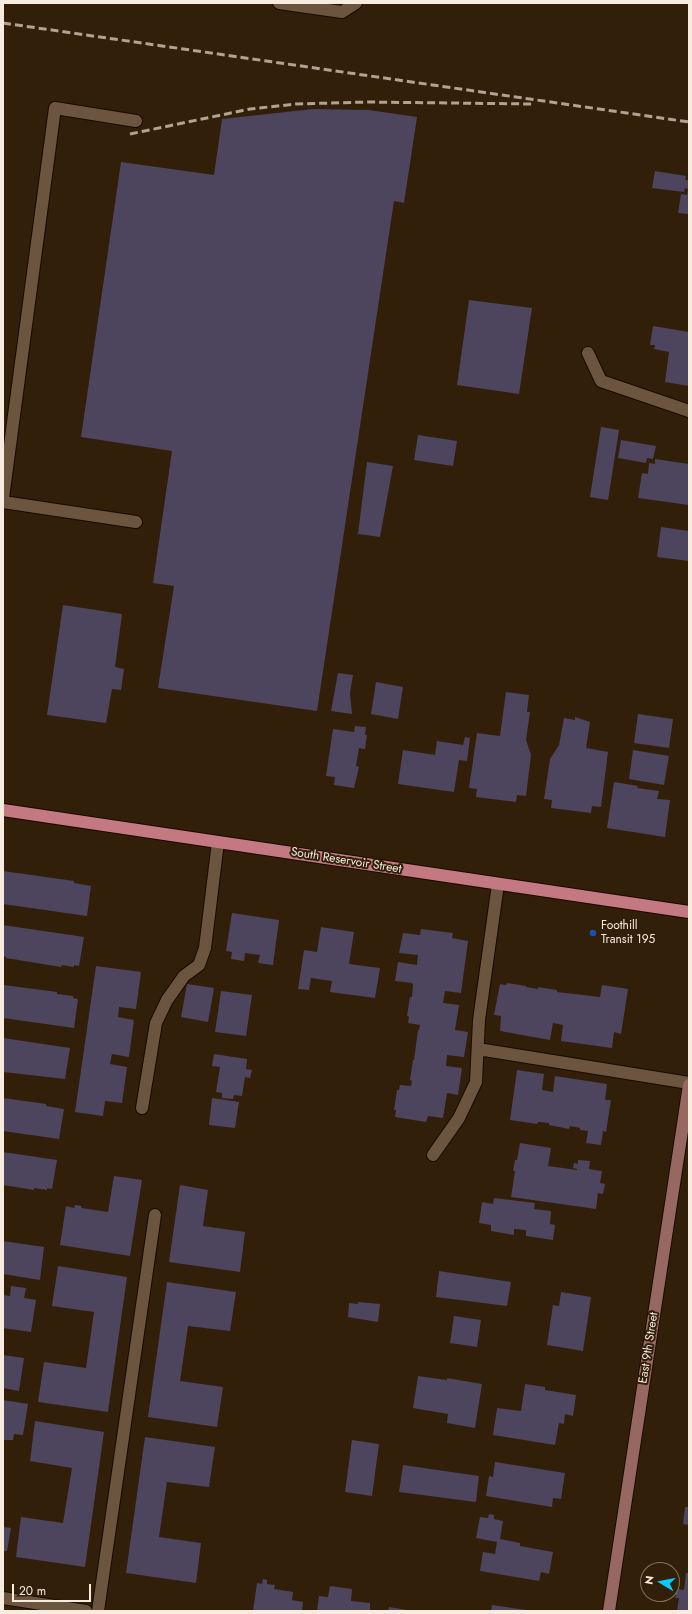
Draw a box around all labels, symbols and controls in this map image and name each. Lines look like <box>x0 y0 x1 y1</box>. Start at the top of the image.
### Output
street label: South Reservoir Street <box>290 845 402 877</box>
place label: Foothill Transit 195 <box>601 919 655 947</box>
marker: Foothill Transit 195 <box>588 928 598 938</box>
street label: East 9th Street <box>636 1311 662 1385</box>
north arrow <box>640 1562 680 1602</box>
text: N <box>641 1574 658 1586</box>
scale bar <box>14 1576 93 1602</box>
text: 20 m <box>19 1582 46 1600</box>

